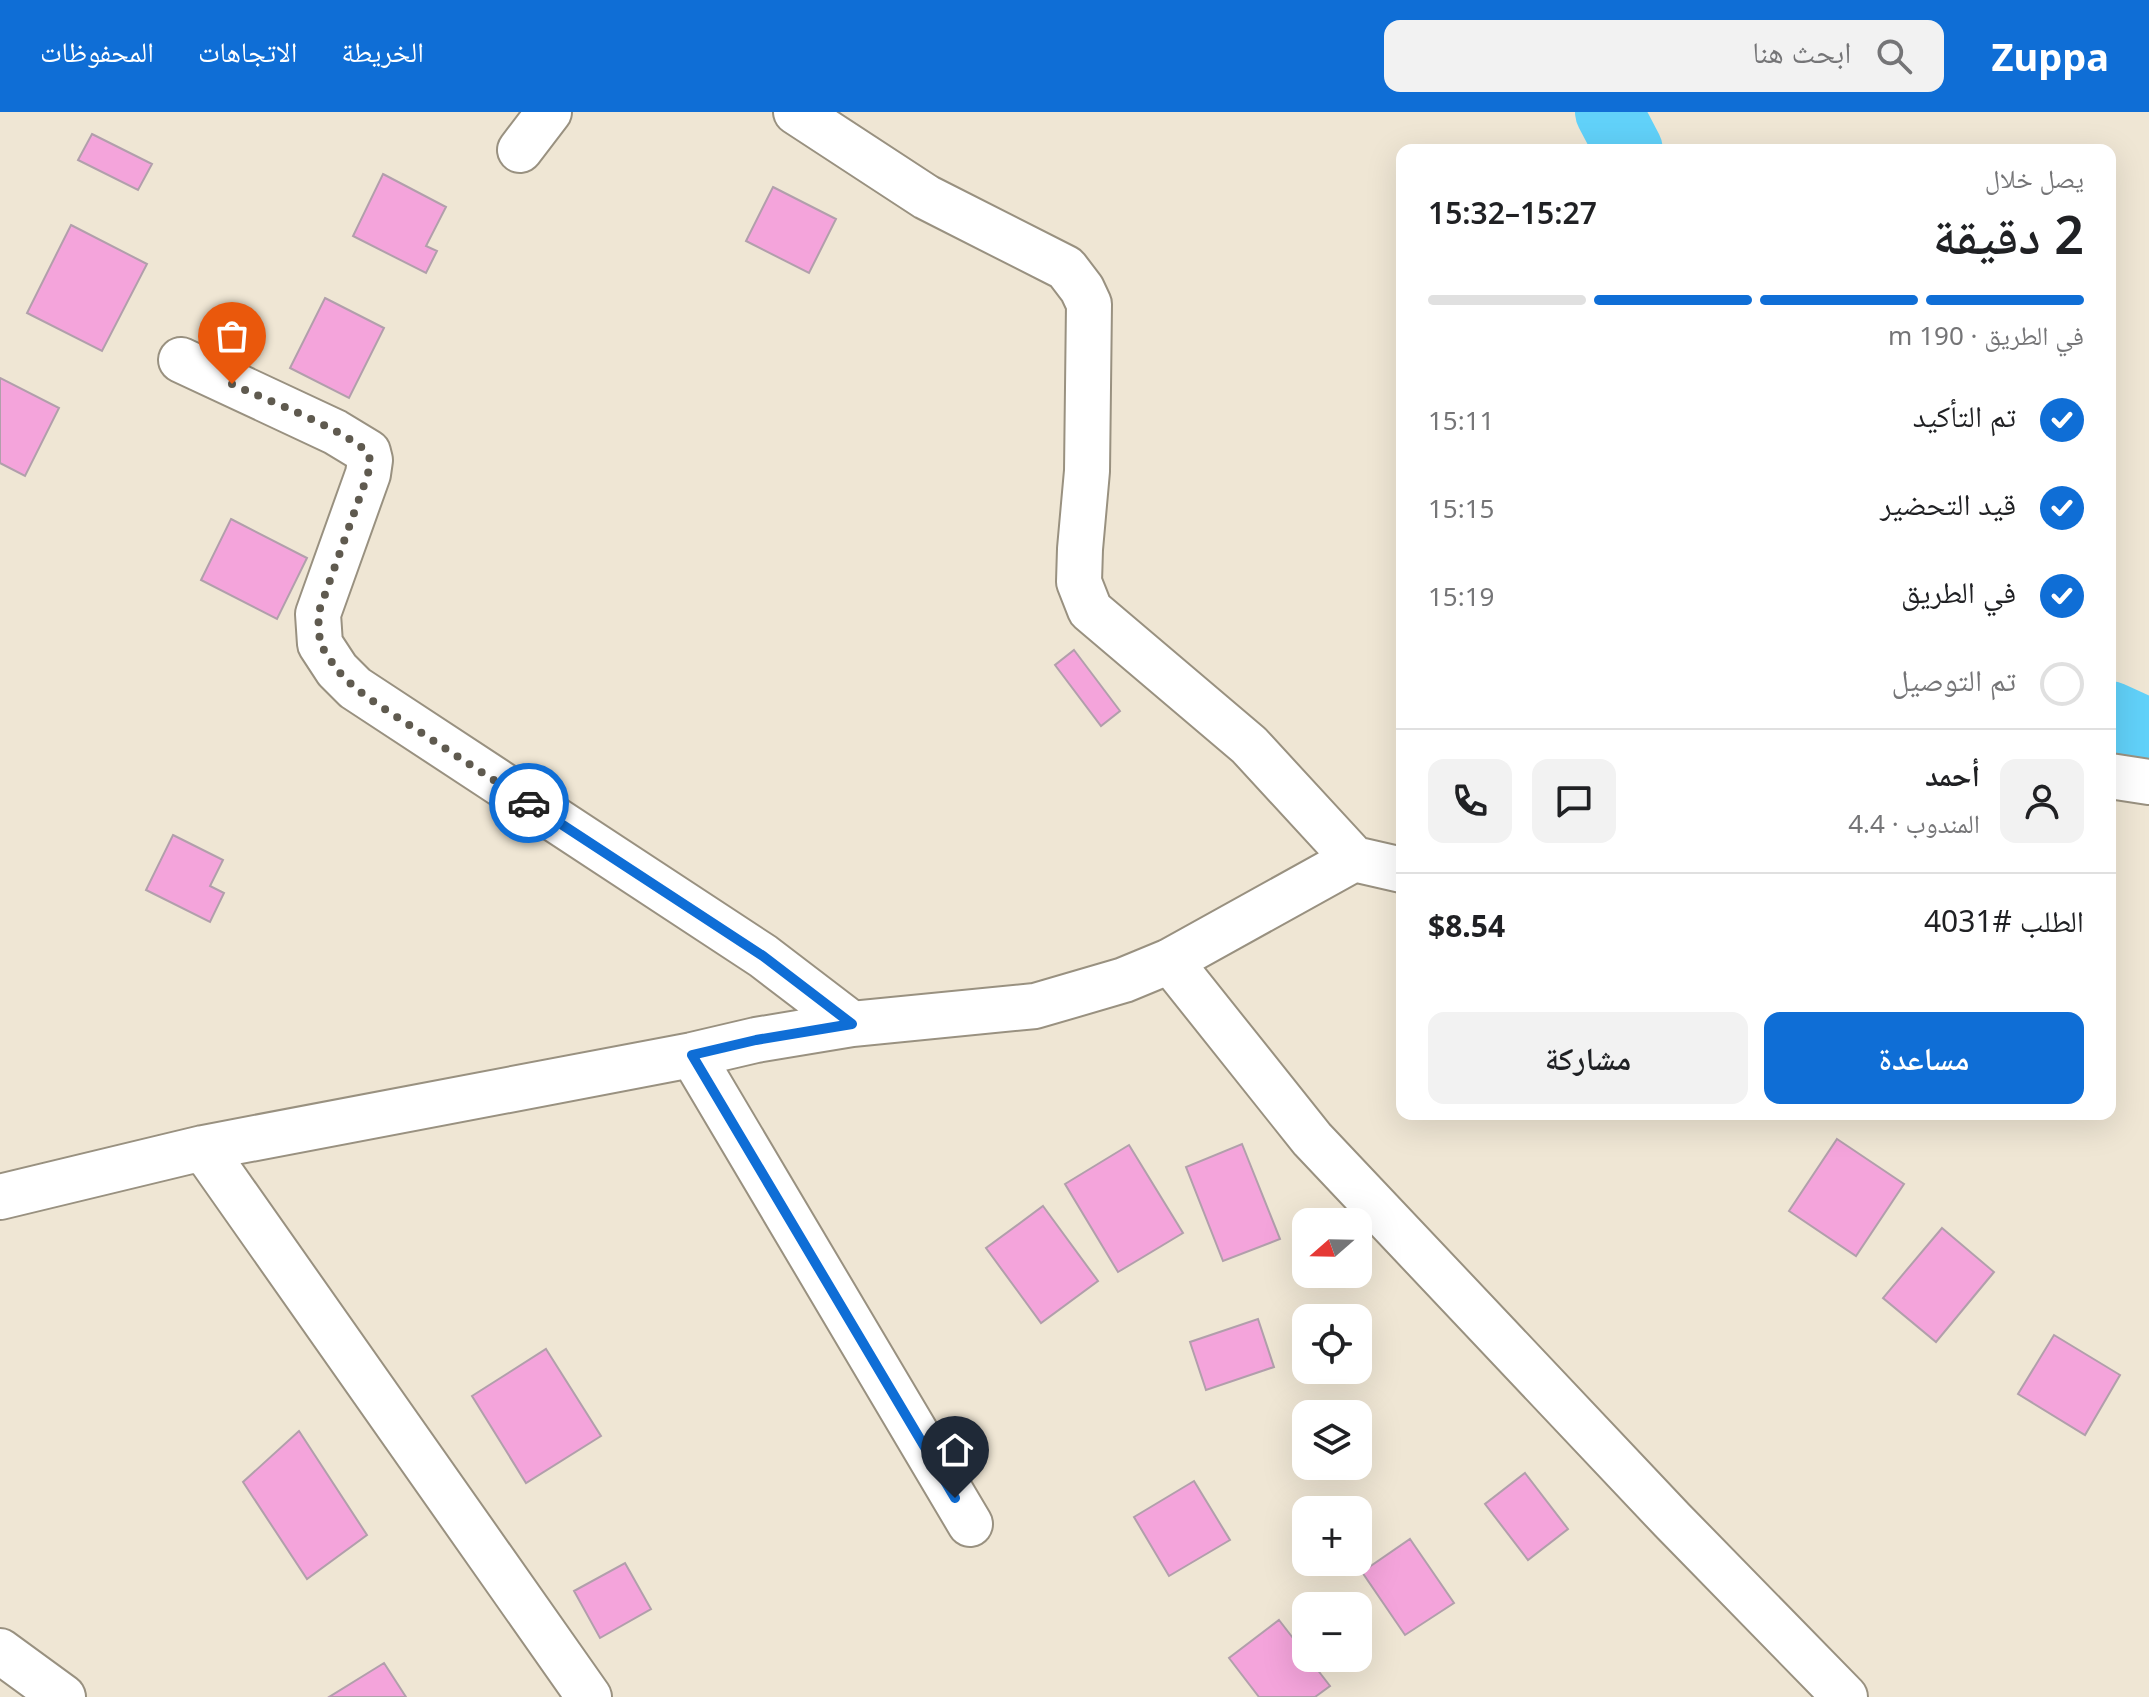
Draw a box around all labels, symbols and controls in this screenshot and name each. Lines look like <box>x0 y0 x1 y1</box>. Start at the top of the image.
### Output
search box <box>1384 20 1944 92</box>
text: Zuppa <box>1992 30 2109 82</box>
text: ابحث هنا <box>1752 31 1852 72</box>
text: المحفوظات <box>40 32 154 70</box>
text: الاتجاهات <box>198 32 297 70</box>
text: الخريطة <box>341 32 424 70</box>
icon: search <box>1872 34 1916 78</box>
text: يصل خلال <box>1985 160 2084 196</box>
text: 15:27–15:32 <box>1428 192 1597 233</box>
text: 2 دقيقة <box>1933 198 2084 269</box>
pin <box>198 302 266 384</box>
icon: bag <box>210 314 254 358</box>
text: في الطريق · 190 m <box>1888 317 2084 353</box>
text: تم التأكيد <box>1913 395 2016 436</box>
icon: check <box>2040 398 2084 442</box>
text: 15:11 <box>1428 402 1494 438</box>
text: قيد التحضير <box>1880 483 2016 524</box>
icon: check <box>2040 486 2084 530</box>
text: 15:15 <box>1428 490 1494 526</box>
text: في الطريق <box>1901 571 2016 612</box>
icon: check <box>2040 574 2084 618</box>
text: 15:19 <box>1428 578 1494 614</box>
text: تم التوصيل <box>1892 659 2016 700</box>
text: أحمد <box>1925 754 1980 795</box>
button: phone <box>1428 759 1512 843</box>
button: chat <box>1532 759 1616 843</box>
button: person <box>2000 759 2084 843</box>
courier <box>489 763 569 843</box>
icon: car <box>507 781 551 825</box>
text: المندوب · 4.4 <box>1848 805 1980 841</box>
text: الطلب #4031 <box>1924 900 2084 941</box>
text: $8.54 <box>1428 905 1505 946</box>
button: مشاركة <box>1428 1012 1748 1104</box>
button: مساعدة <box>1764 1012 2084 1104</box>
north arrow <box>1292 1208 1372 1288</box>
map controls <box>1292 1208 1372 1672</box>
button: locate <box>1292 1304 1372 1384</box>
button: layers <box>1292 1400 1372 1480</box>
pin <box>921 1416 989 1498</box>
icon: home <box>933 1428 977 1472</box>
button: + <box>1292 1496 1372 1576</box>
button: − <box>1292 1592 1372 1672</box>

